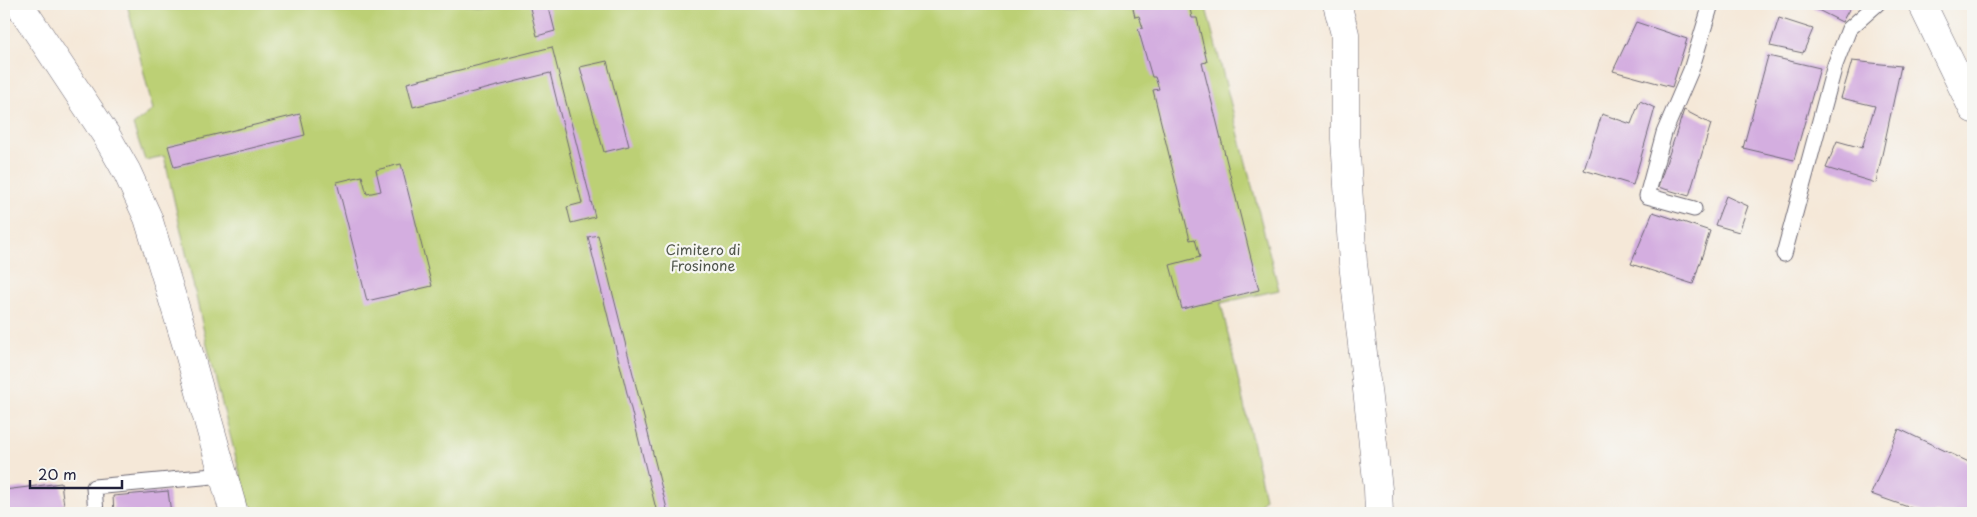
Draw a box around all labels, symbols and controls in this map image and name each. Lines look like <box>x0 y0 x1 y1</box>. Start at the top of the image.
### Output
park label: Cimitero di Frosinone <box>665 239 741 276</box>
scale bar <box>30 457 122 489</box>
text: 20 m <box>38 462 77 485</box>

